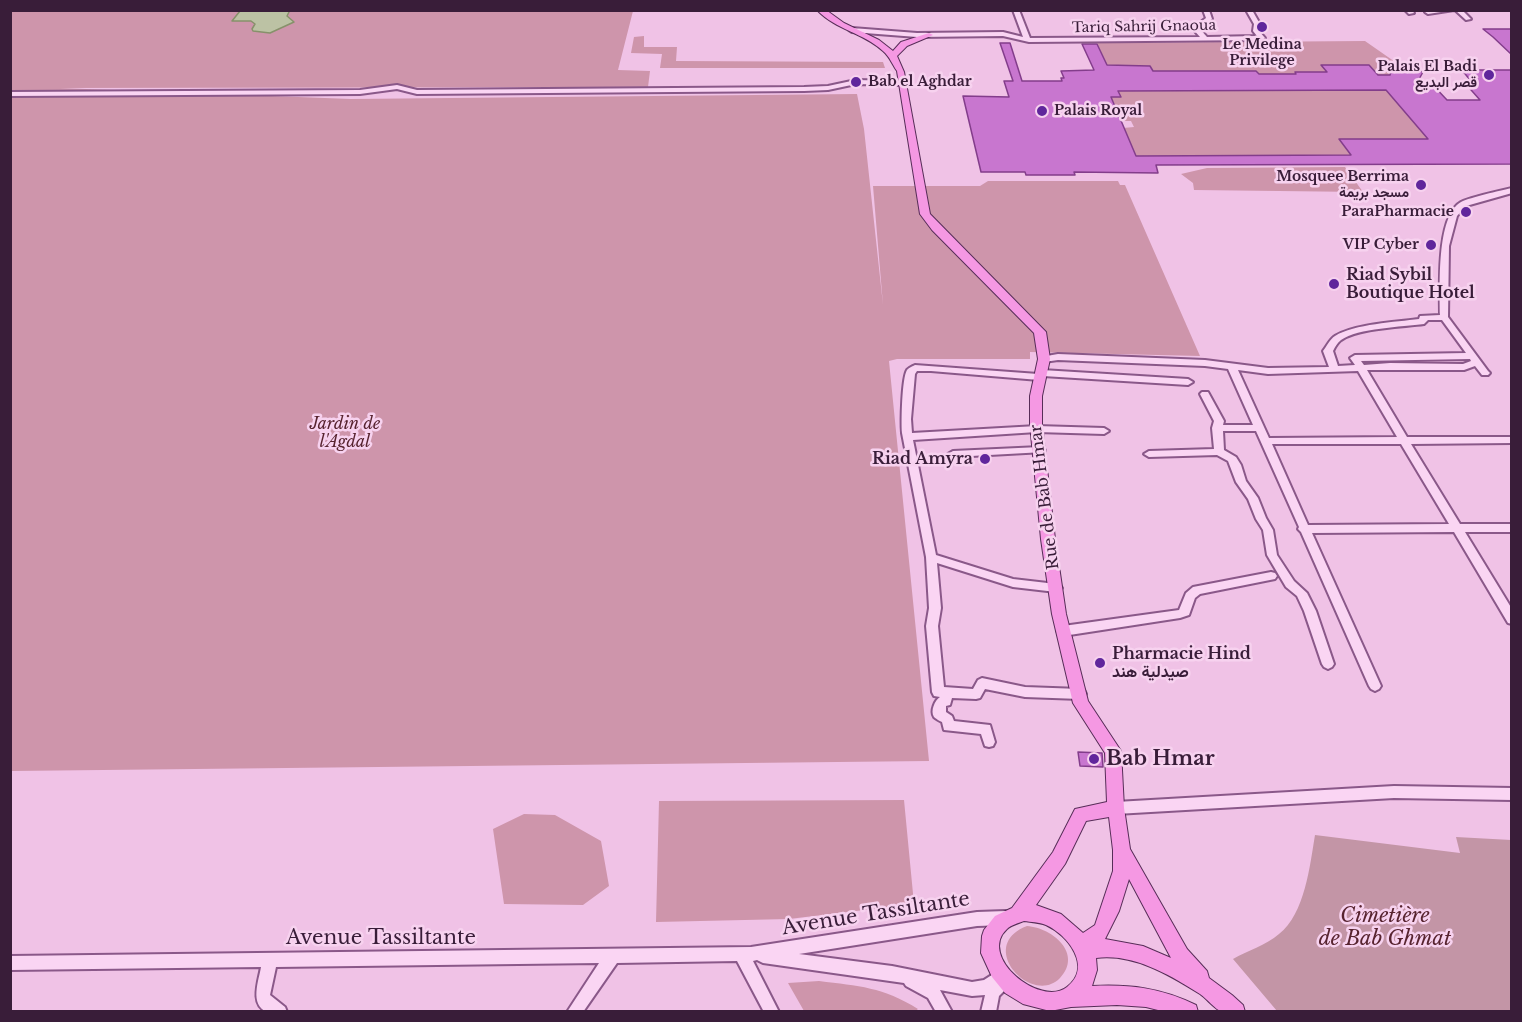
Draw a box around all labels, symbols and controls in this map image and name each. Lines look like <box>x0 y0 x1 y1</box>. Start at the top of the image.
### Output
street label: Tariq Sahrij Gnaoua <box>1072 17 1216 37</box>
marker: Le Medina Privilege <box>1255 20 1269 34</box>
place label: Le Medina Privilege <box>1222 37 1302 70</box>
place label: Palais El Badi قصر البديع <box>1377 59 1477 92</box>
marker: Palais El Badi قصر البديع <box>1482 68 1496 82</box>
place label: Bab el Aghdar <box>868 74 972 90</box>
marker: Bab el Aghdar <box>849 75 863 89</box>
place label: Palais Royal <box>1054 103 1142 119</box>
marker: Palais Royal <box>1035 104 1049 118</box>
place label: Mosquee Berrima مسجد بريمة <box>1276 169 1409 202</box>
marker: Mosquee Berrima مسجد بريمة <box>1414 178 1428 192</box>
place label: ParaPharmacie <box>1341 204 1454 220</box>
marker: ParaPharmacie <box>1459 205 1473 219</box>
place label: VIP Cyber <box>1343 237 1419 253</box>
marker: VIP Cyber <box>1424 238 1438 252</box>
place label: Riad Sybil Boutique Hotel <box>1346 265 1475 303</box>
marker: Riad Sybil Boutique Hotel <box>1327 277 1341 291</box>
park label: Jardin de l'Agdal <box>310 414 380 452</box>
street label: Rue de Bab Hmar <box>1027 423 1063 571</box>
place label: Riad Amyra <box>872 449 973 469</box>
marker: Riad Amyra <box>978 452 992 466</box>
place label: Pharmacie Hind صيدلية هند <box>1112 644 1251 682</box>
marker: Pharmacie Hind صيدلية هند <box>1093 656 1107 670</box>
place label: Bab Hmar <box>1106 747 1215 771</box>
marker: Bab Hmar <box>1087 752 1101 766</box>
street label: Avenue Tassiltante <box>780 887 972 941</box>
park label: Cimetière de Bab Ghmat <box>1319 904 1451 951</box>
street label: Avenue Tassiltante <box>286 926 476 950</box>

